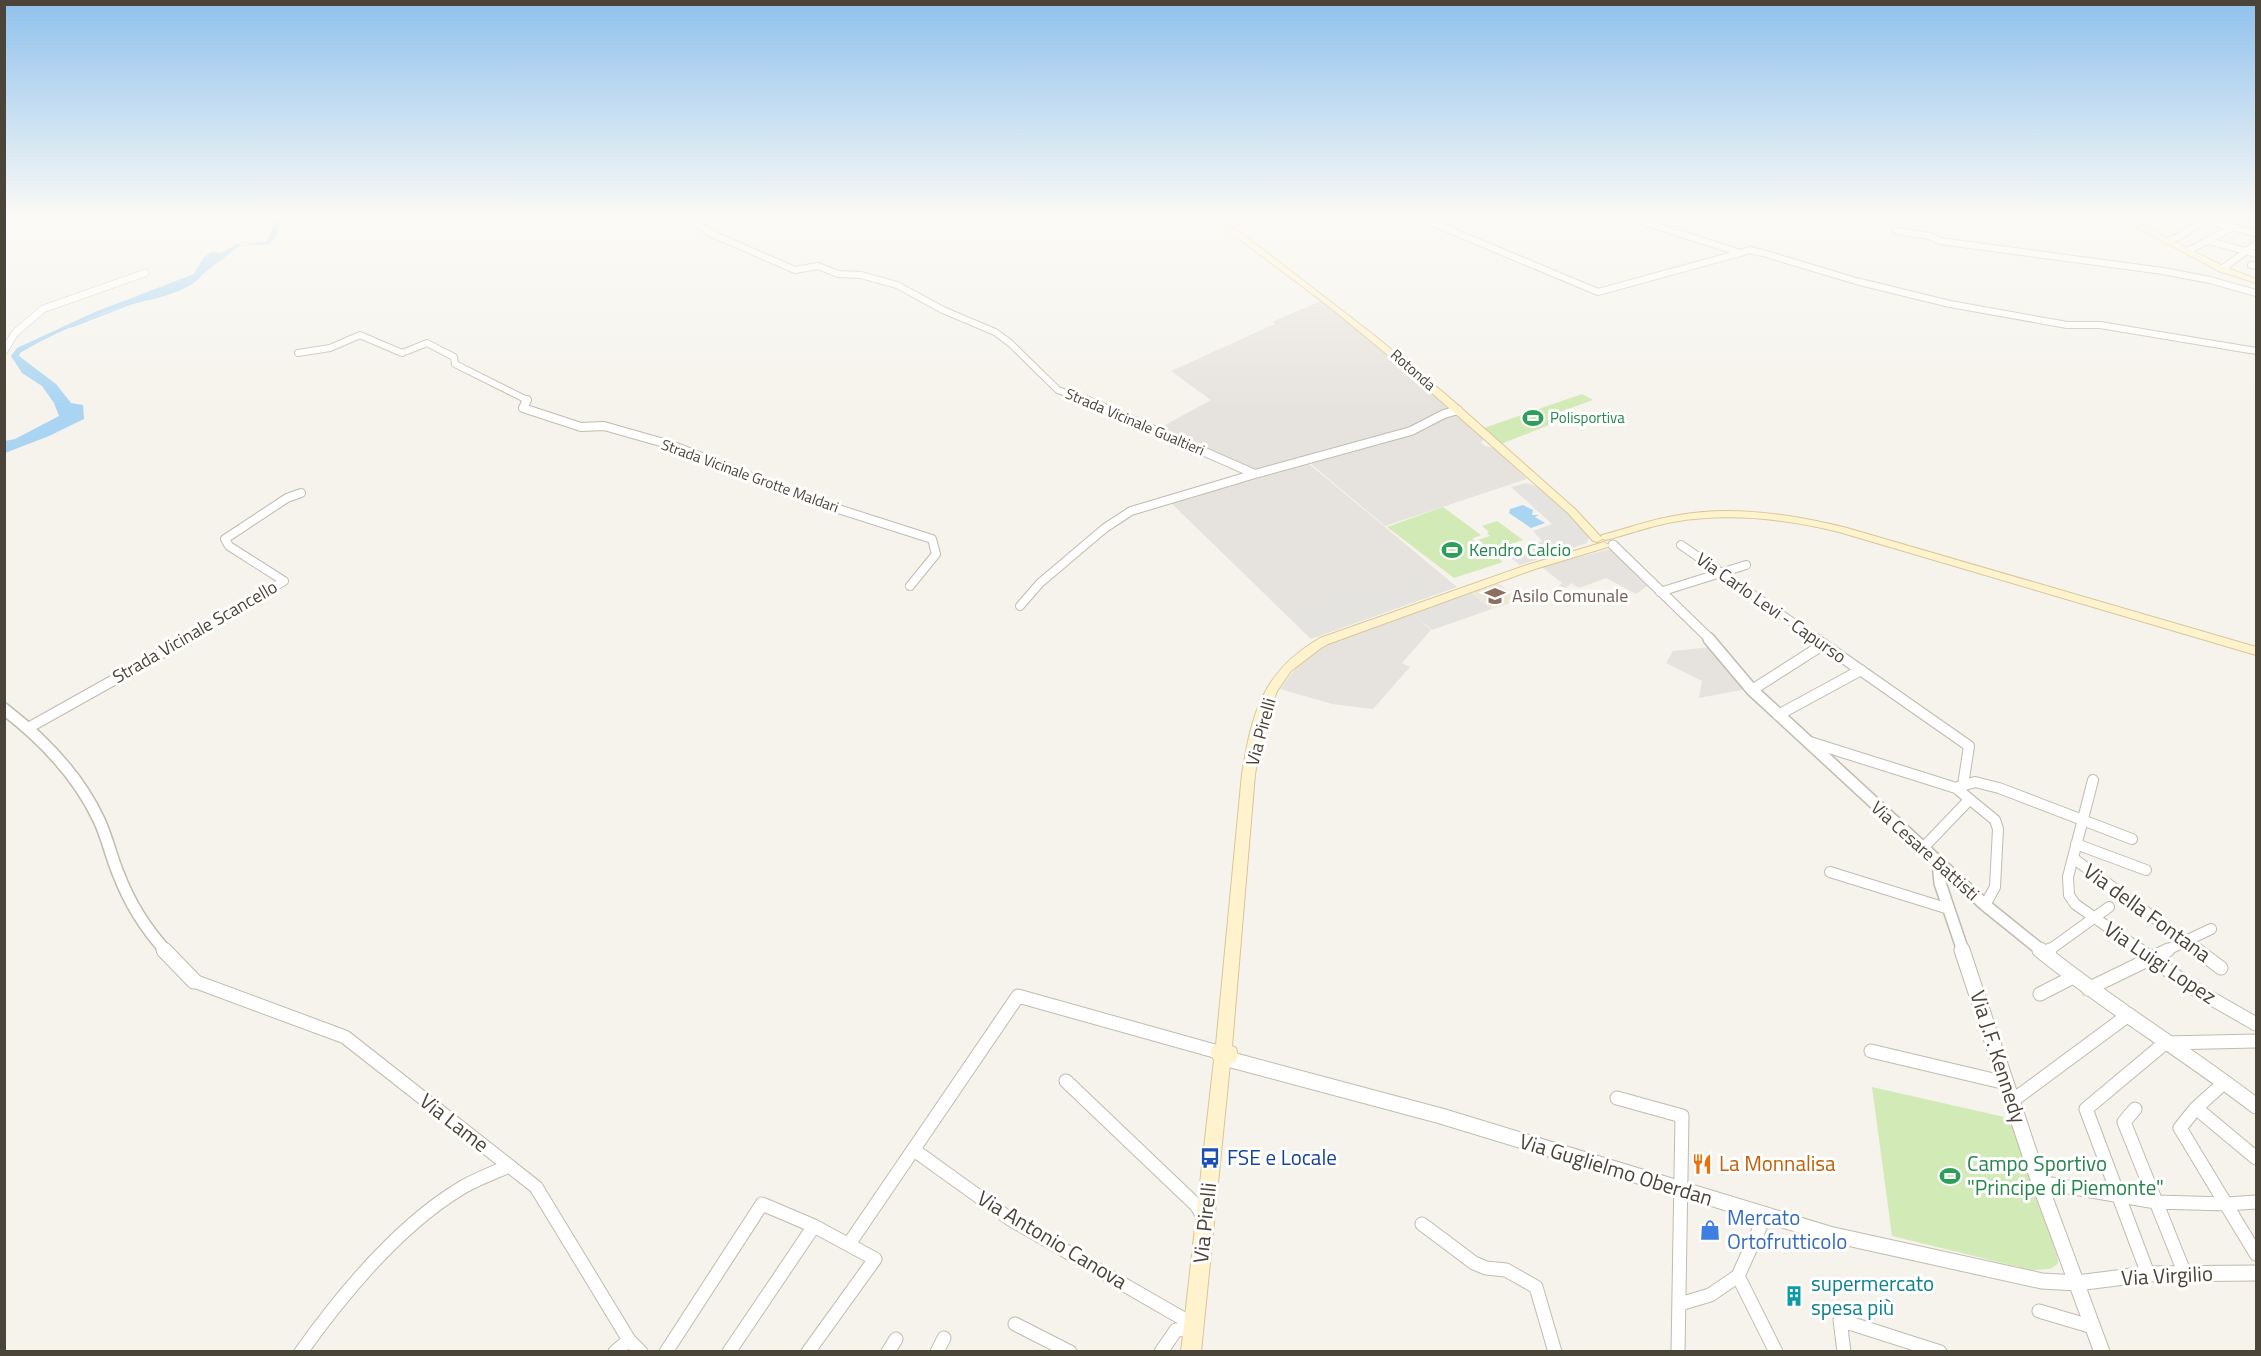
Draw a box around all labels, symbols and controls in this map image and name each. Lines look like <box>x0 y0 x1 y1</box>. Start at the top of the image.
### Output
street label: Rotonda <box>1386 343 1441 396</box>
street label: Strada Vicinale Gualtieri <box>1062 382 1208 461</box>
sports icon: Polisportiva <box>1521 406 1545 430</box>
place label: Polisportiva <box>1550 406 1625 429</box>
street label: Strada Vicinale Grotte Maldari <box>658 433 842 518</box>
place label: Kendro Calcio <box>1469 536 1571 563</box>
sports icon: Kendro Calcio <box>1440 538 1464 562</box>
street label: Via Carlo Levi - Capurso <box>1691 546 1852 670</box>
street label: Strada Vicinale Scancello <box>107 573 282 690</box>
place label: Asilo Comunale <box>1512 582 1628 609</box>
school or university icon: Asilo Comunale <box>1483 584 1507 608</box>
street label: Via Pirelli <box>1238 695 1283 769</box>
street label: Via Cesare Battisti <box>1865 794 1986 907</box>
street label: Via della Fontana <box>2077 855 2219 970</box>
street label: Via Luigi Lopez <box>2098 913 2223 1012</box>
street label: Via J.F. Kennedy <box>1962 986 2035 1127</box>
street label: Via Lame <box>413 1085 496 1160</box>
street label: Via Guglielmo Oberdan <box>1516 1124 1717 1214</box>
place label: FSE e Locale <box>1227 1141 1337 1173</box>
bus stop icon: FSE e Locale <box>1198 1146 1222 1170</box>
place label: La Monnalisa <box>1719 1147 1836 1179</box>
place label: Campo Sportivo "Principe di Piemonte" <box>1967 1147 2164 1203</box>
restaurant icon: La Monnalisa <box>1690 1152 1714 1176</box>
sports icon: Campo Sportivo "Principe di Piemonte" <box>1938 1164 1962 1188</box>
street label: Via Pirelli <box>1184 1181 1224 1265</box>
street label: Via Antonio Canova <box>971 1182 1134 1297</box>
place label: Mercato Ortofrutticolo <box>1727 1201 1847 1257</box>
shop icon: Mercato Ortofrutticolo <box>1698 1218 1722 1242</box>
street label: Via Virgilio <box>2120 1257 2214 1293</box>
place label: supermercato spesa più <box>1811 1267 1934 1323</box>
building icon: supermercato spesa più <box>1782 1284 1806 1308</box>

